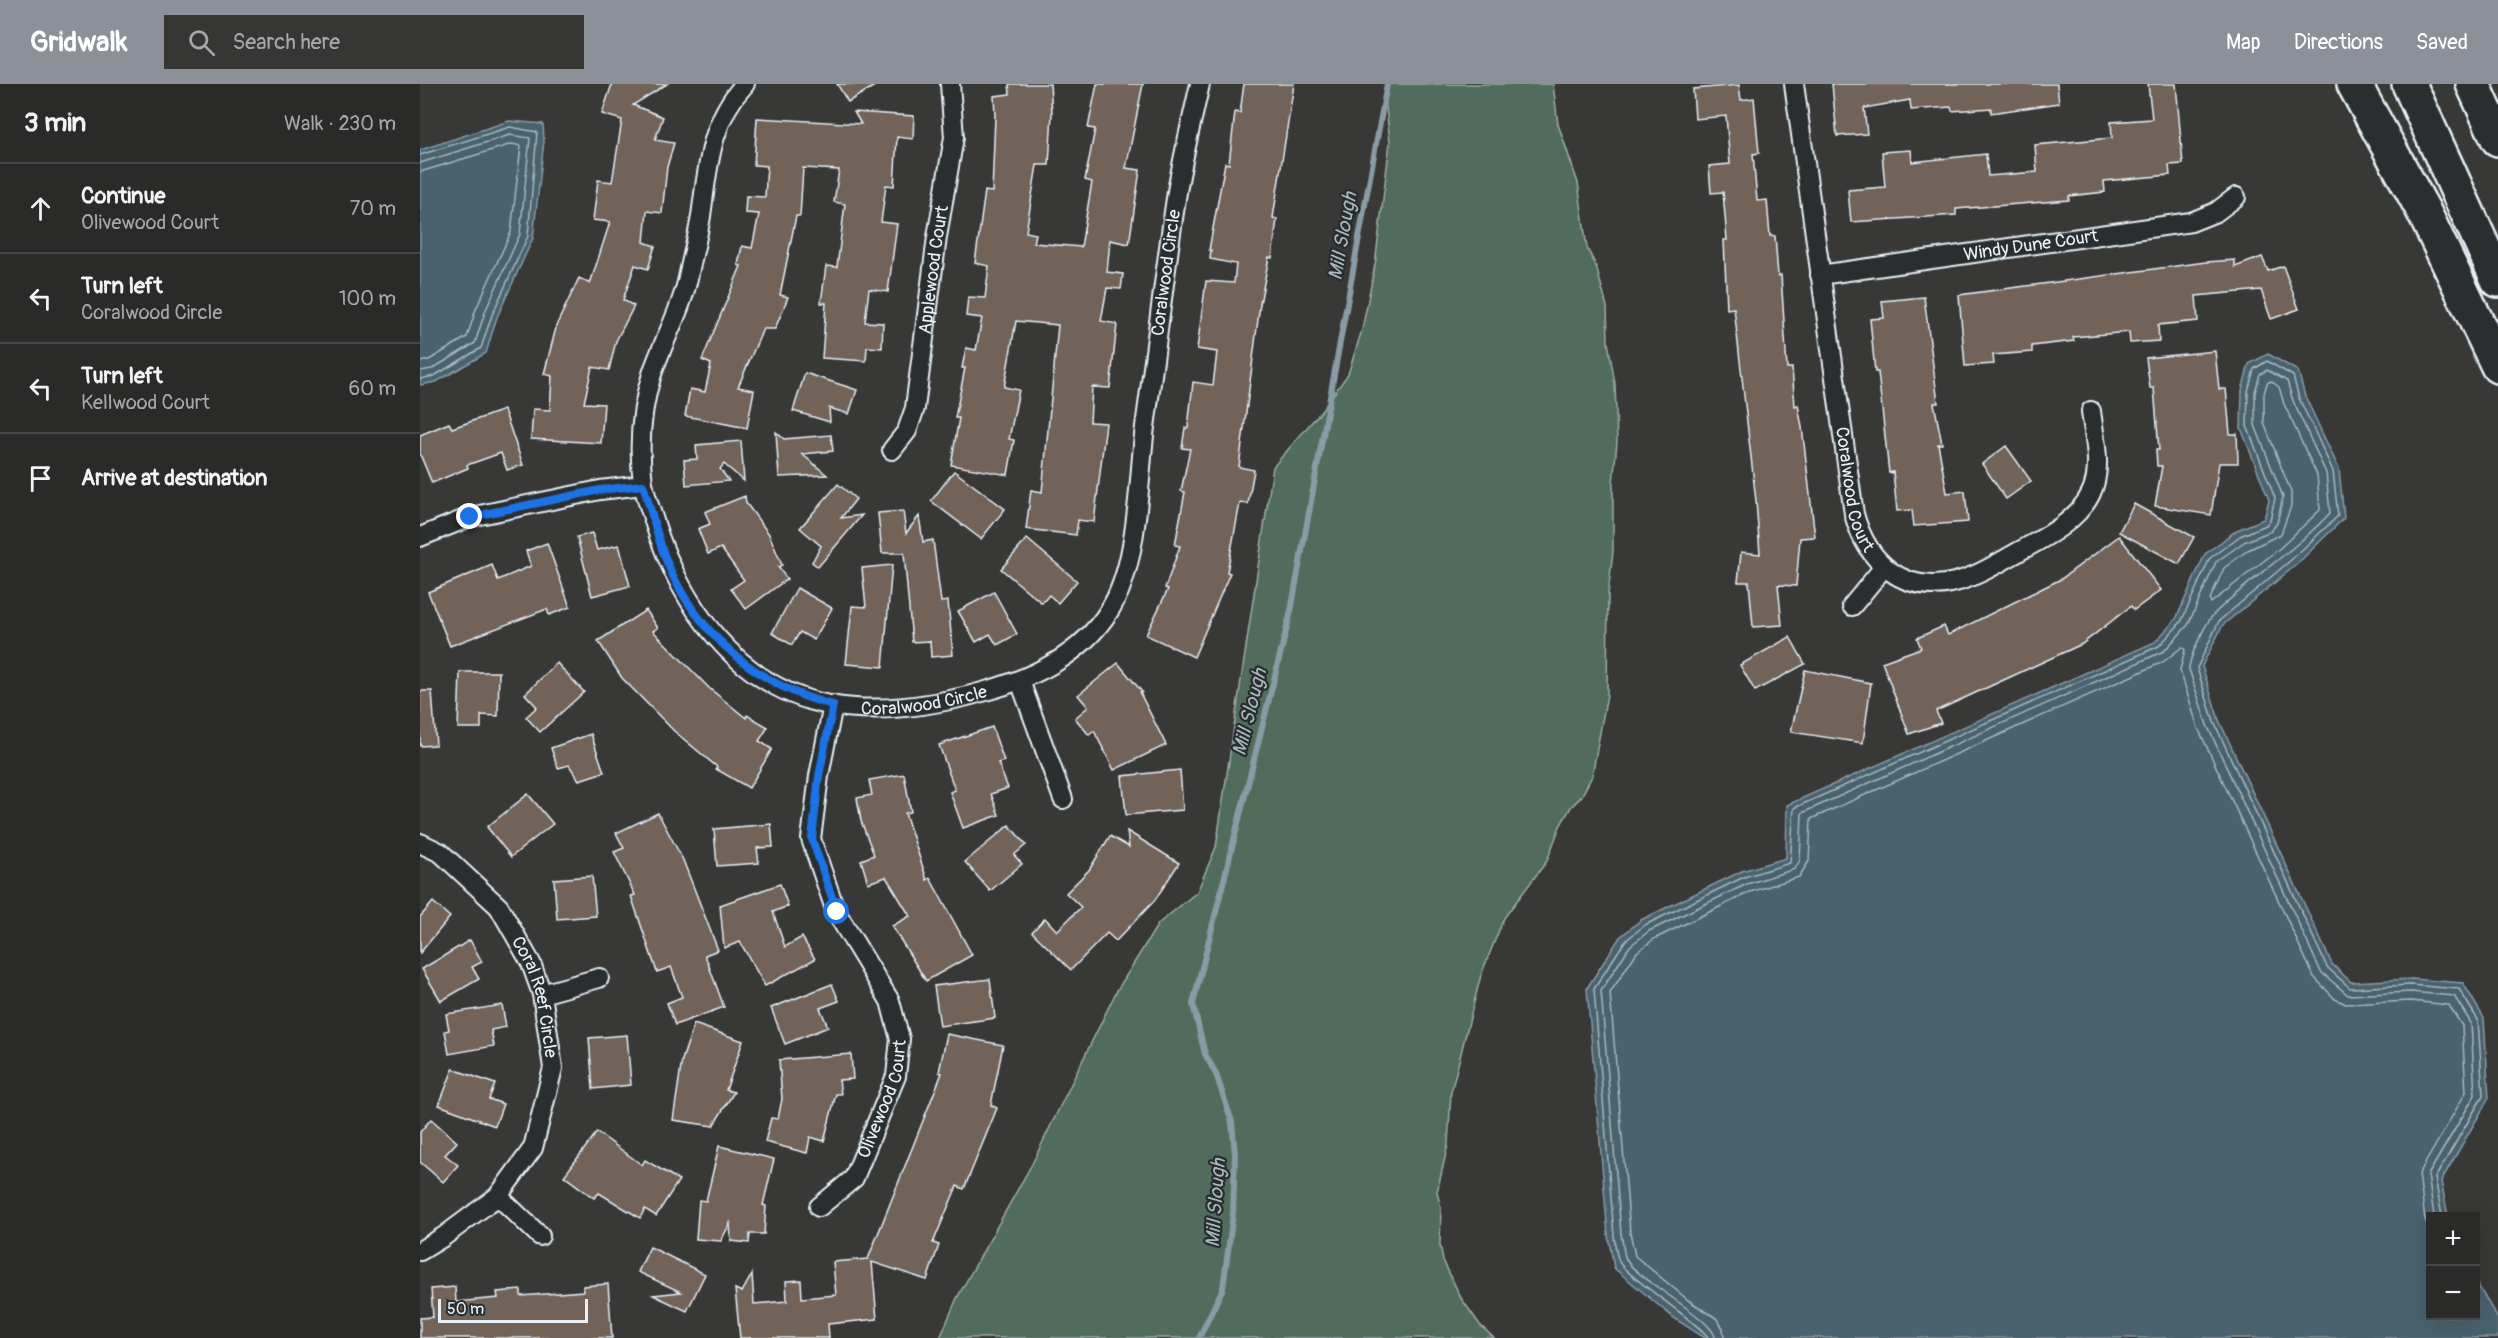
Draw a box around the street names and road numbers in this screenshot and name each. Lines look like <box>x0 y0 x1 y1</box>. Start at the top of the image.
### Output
street label: Applewood Court <box>914 203 954 336</box>
street label: Coralwood Circle <box>1146 208 1186 337</box>
street label: Windy Dune Court <box>1962 224 2100 266</box>
street label: Coralwood Court <box>1830 425 1880 557</box>
street label: Coralwood Circle <box>861 680 990 721</box>
street label: Coral Reef Circle <box>506 932 562 1059</box>
street label: Olivewood Court <box>852 1038 912 1162</box>

